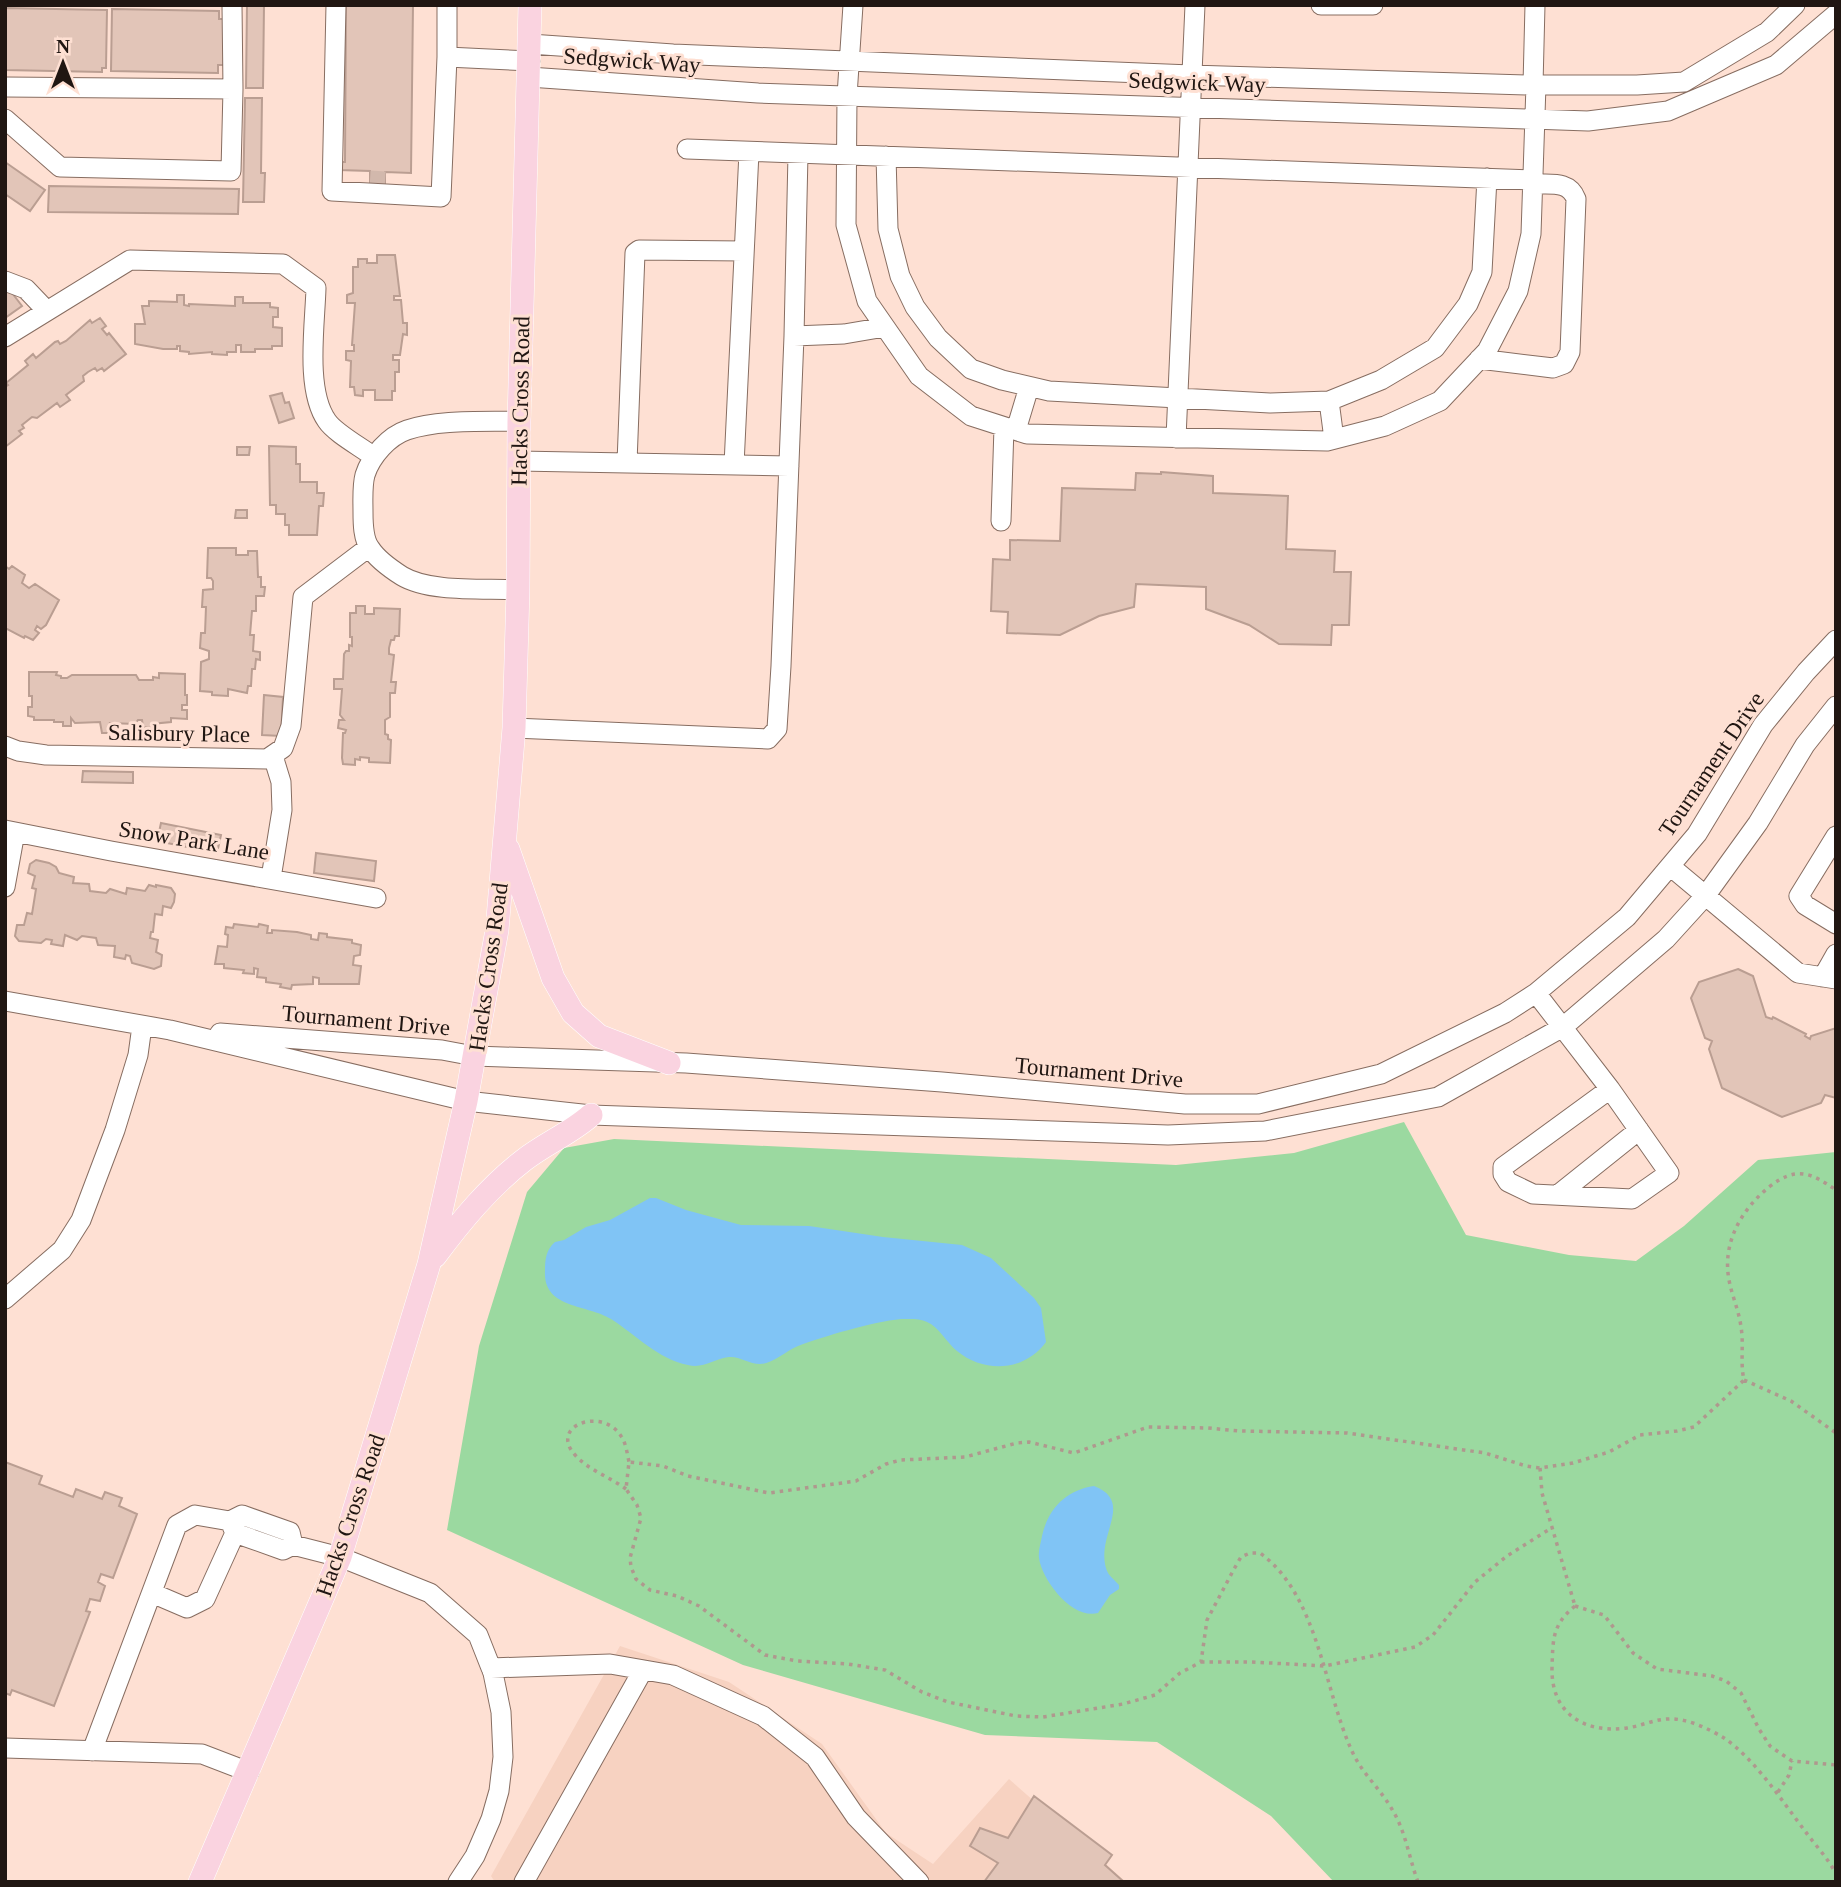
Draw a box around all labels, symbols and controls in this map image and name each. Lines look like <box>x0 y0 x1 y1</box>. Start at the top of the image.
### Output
north arrow <box>28 28 98 98</box>
text: N <box>56 36 70 57</box>
street label: Sedgwick Way <box>562 43 702 78</box>
street label: Sedgwick Way <box>1128 68 1267 97</box>
street label: Hacks Cross Road <box>507 315 534 486</box>
street label: Tournament Drive <box>1654 687 1769 841</box>
street label: Salisbury Place <box>108 720 250 747</box>
street label: Snow Park Lane <box>117 816 271 865</box>
street label: Hacks Cross Road <box>464 881 513 1053</box>
street label: Tournament Drive <box>281 1001 451 1040</box>
street label: Tournament Drive <box>1014 1053 1184 1092</box>
street label: Hacks Cross Road <box>311 1430 390 1600</box>

